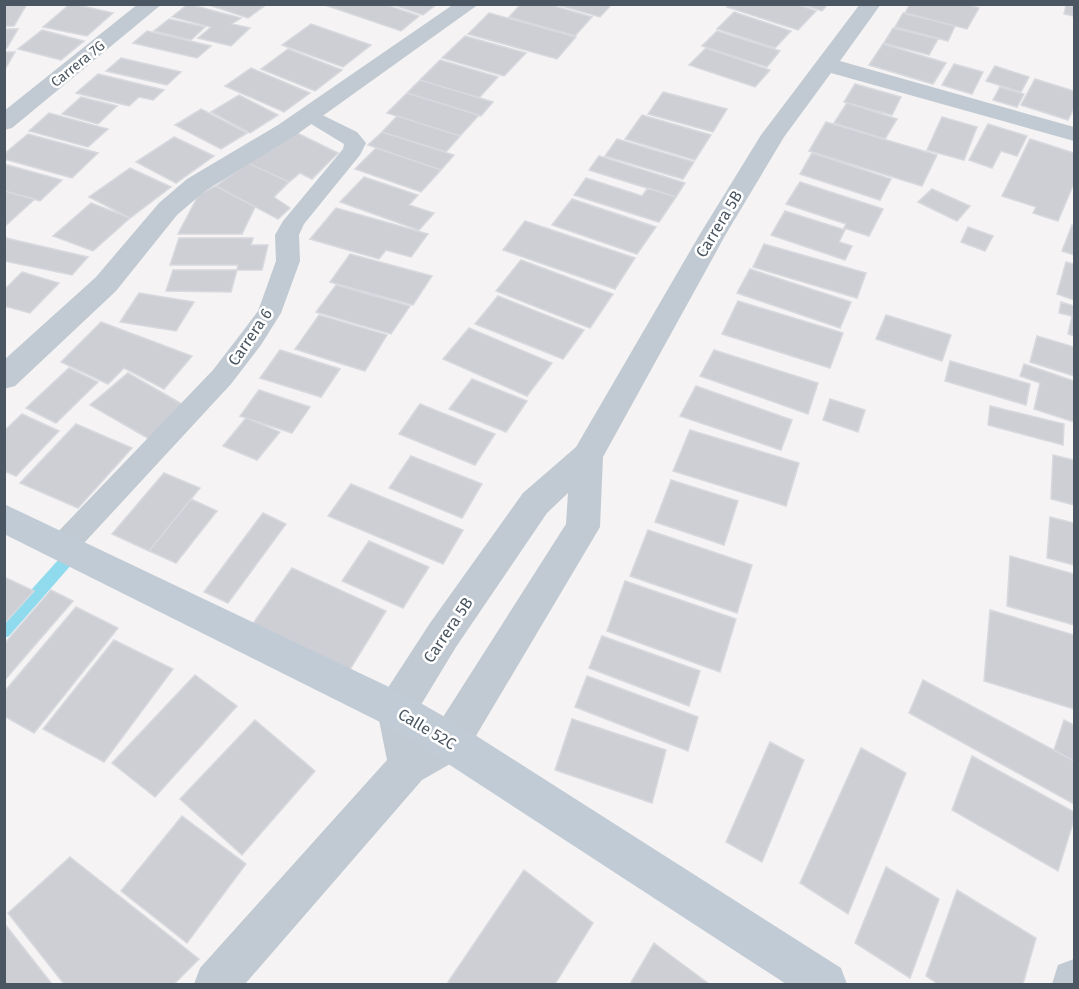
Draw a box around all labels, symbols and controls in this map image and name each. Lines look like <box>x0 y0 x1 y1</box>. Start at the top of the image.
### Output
street label: Carrera 7G <box>48 37 108 91</box>
street label: Carrera 5B <box>692 187 746 261</box>
street label: Carrera 6 <box>224 305 276 369</box>
street label: Carrera 5B <box>419 594 477 666</box>
street label: Calle 52C <box>395 704 459 754</box>

